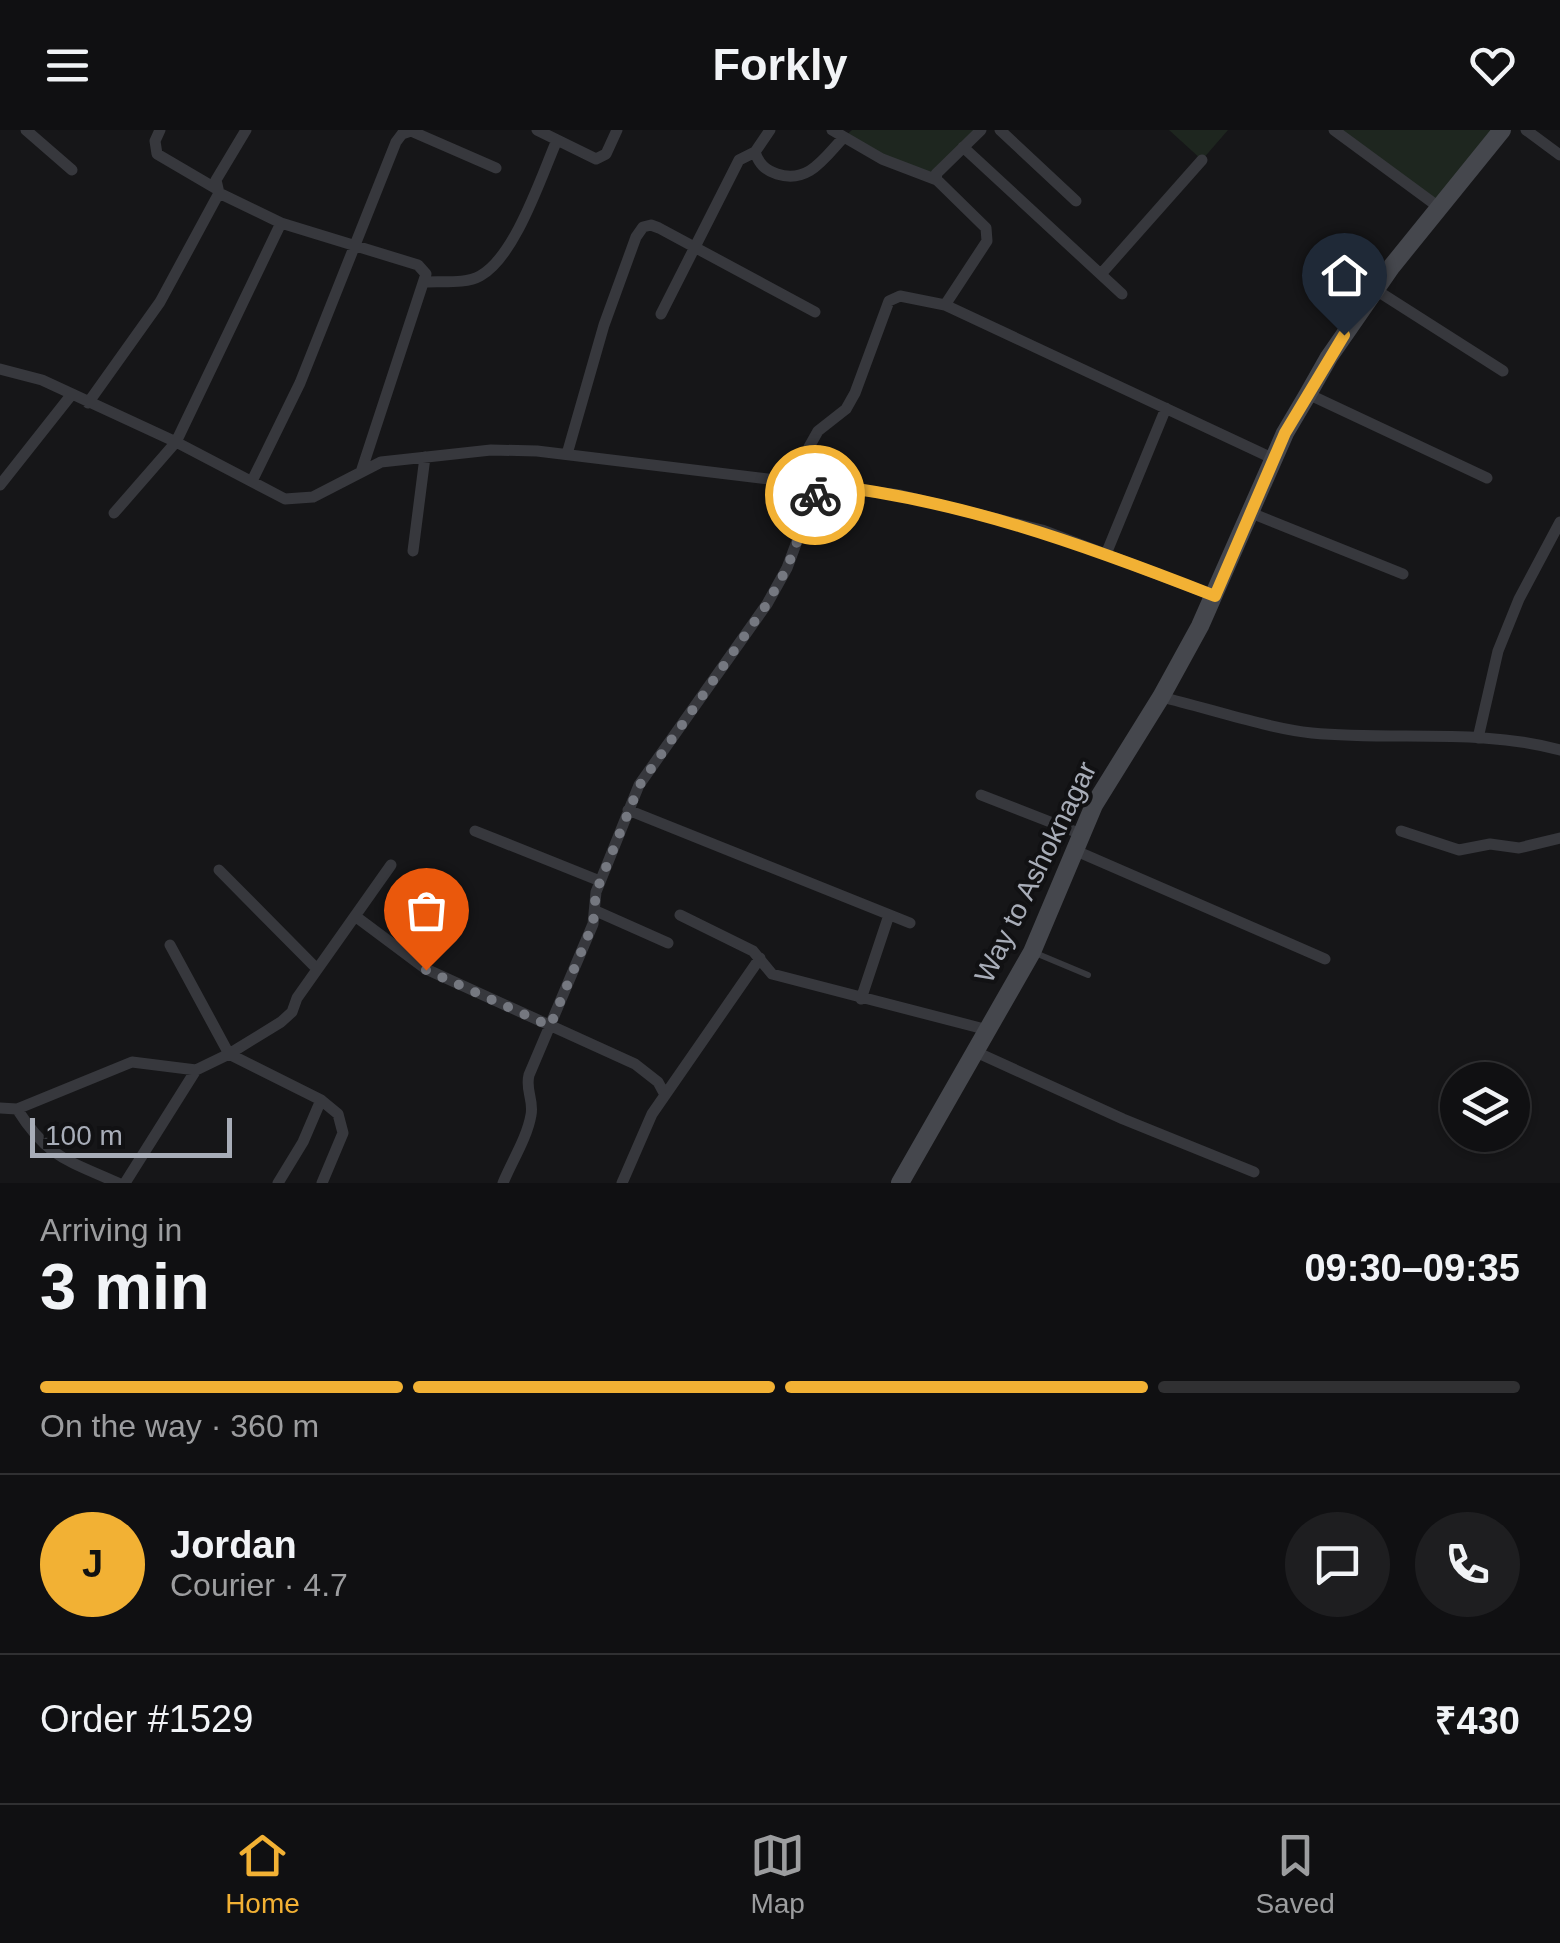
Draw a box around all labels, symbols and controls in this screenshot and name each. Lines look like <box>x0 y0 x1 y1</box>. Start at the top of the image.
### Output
icon: menu <box>40 38 95 93</box>
icon: heart <box>1465 38 1520 93</box>
text: Forkly <box>712 39 848 90</box>
pin <box>1302 233 1387 336</box>
icon: home <box>1317 248 1372 303</box>
courier <box>765 445 865 545</box>
icon: bike <box>788 468 843 523</box>
street label: Way to Ashoknagar <box>969 757 1102 988</box>
pin <box>384 868 469 971</box>
icon: bag <box>399 883 454 938</box>
map controls <box>1440 1062 1530 1152</box>
button: layers <box>1440 1062 1530 1152</box>
scale bar <box>30 1113 232 1158</box>
text: 100 m <box>45 1120 123 1151</box>
text: Arriving in <box>40 1212 182 1248</box>
text: 09:30–09:35 <box>1304 1247 1520 1289</box>
text: 3 min <box>40 1250 210 1323</box>
text: On the way · 360 m <box>40 1408 319 1444</box>
button: chat <box>1285 1512 1390 1617</box>
button: phone <box>1415 1512 1520 1617</box>
text: Jordan <box>170 1524 297 1566</box>
text: J <box>82 1543 103 1585</box>
text: Courier · 4.7 <box>170 1567 348 1603</box>
text: Order #1529 <box>40 1698 253 1740</box>
text: ₹430 <box>1435 1700 1520 1742</box>
tab: Home <box>225 1828 300 1920</box>
tab: Map <box>750 1828 805 1920</box>
tab: Saved <box>1255 1828 1335 1920</box>

